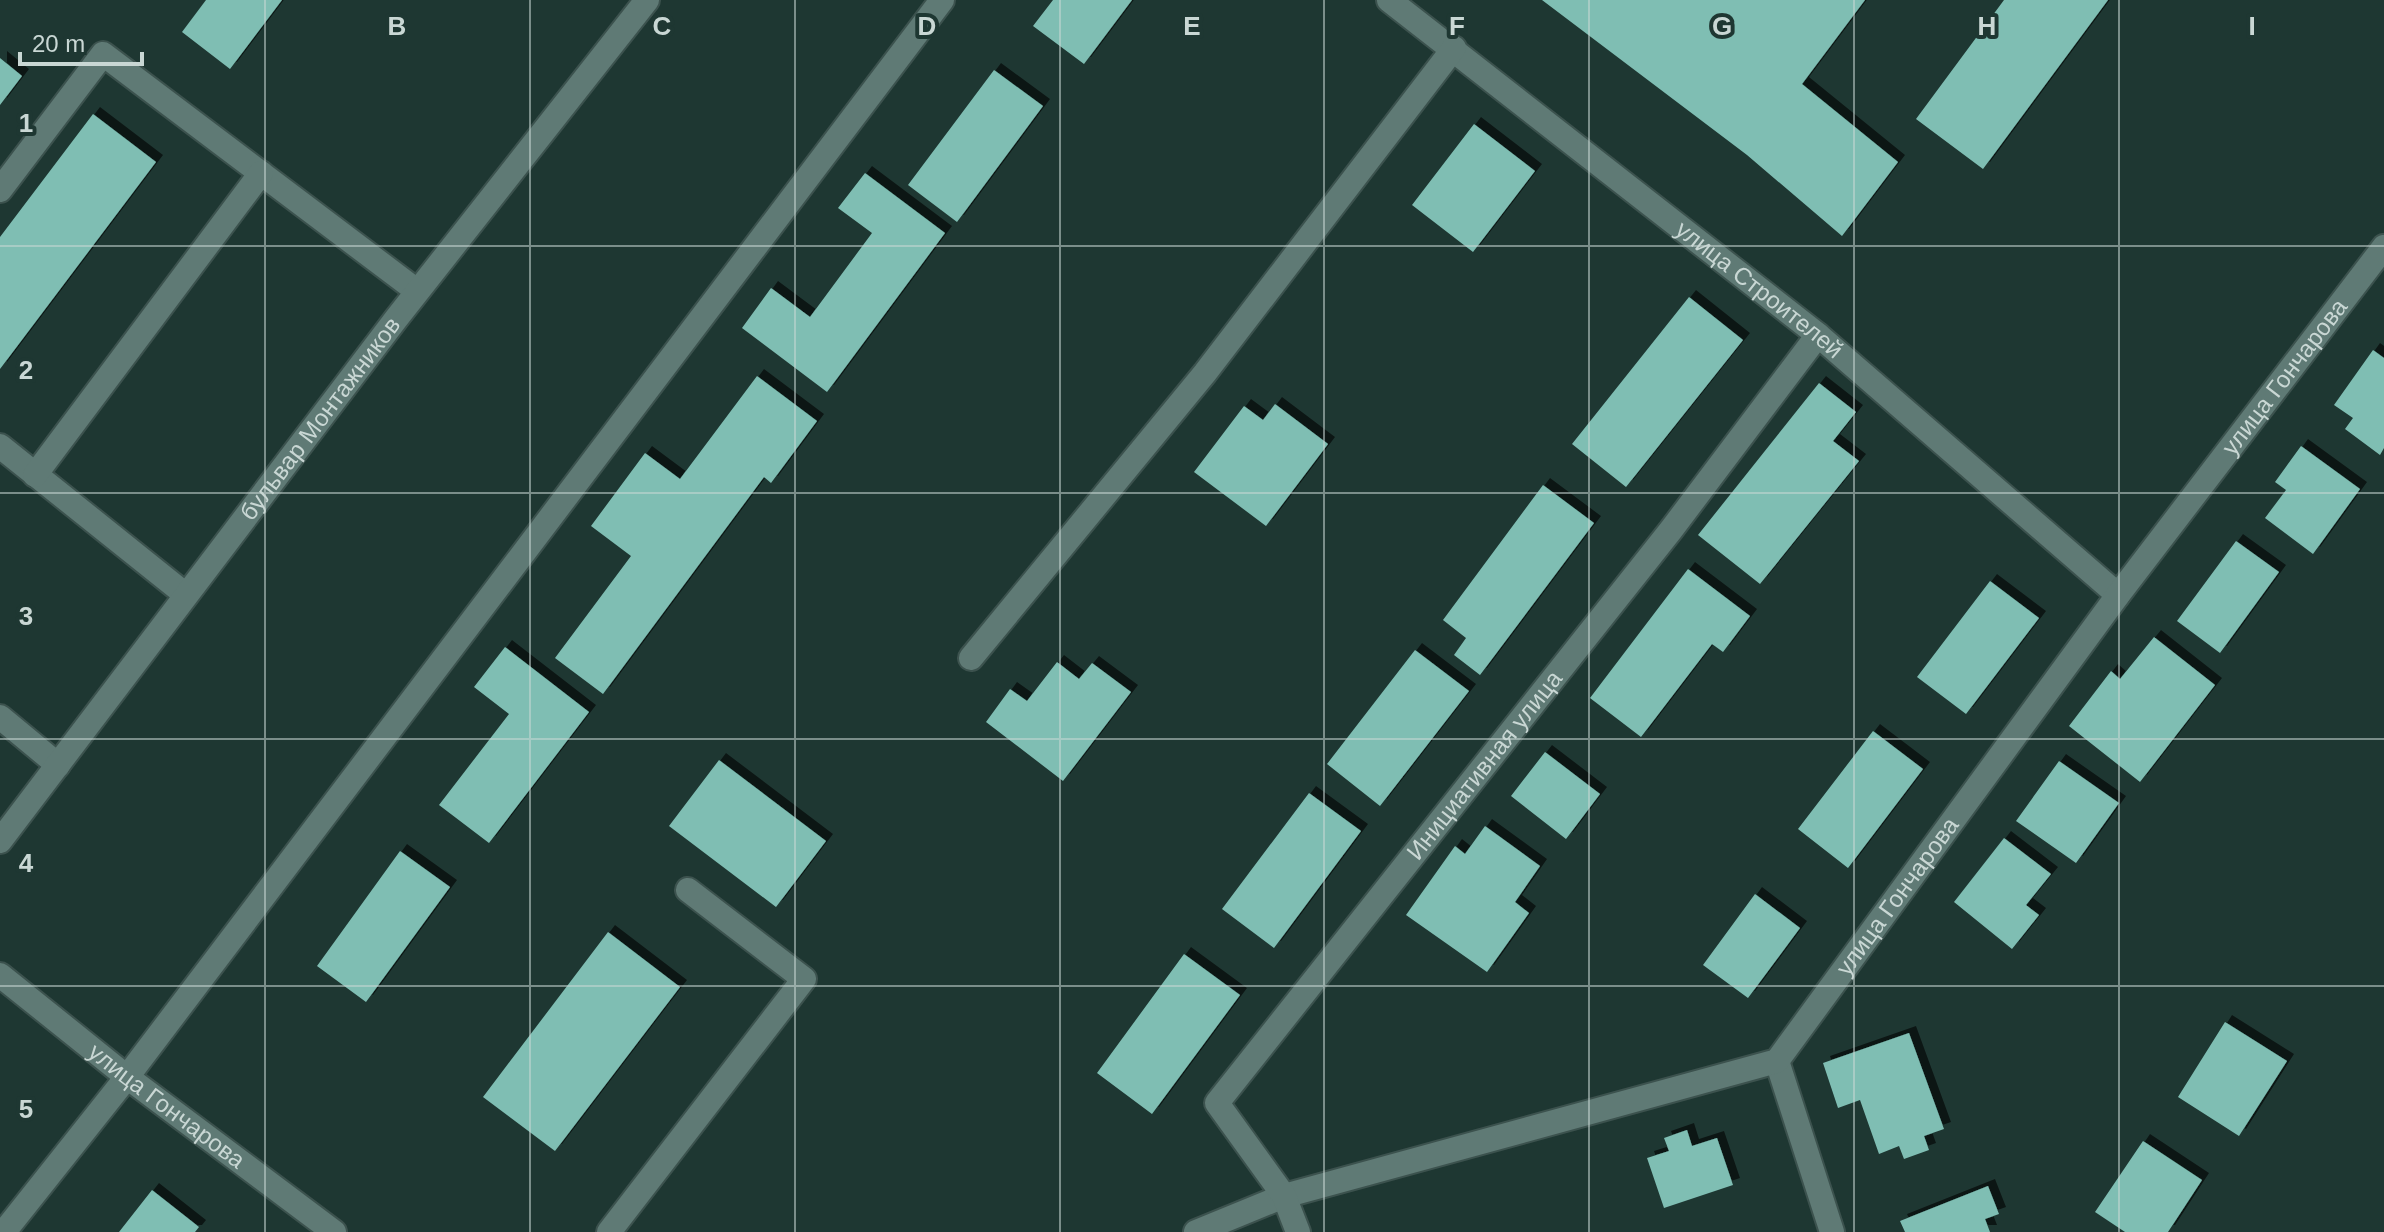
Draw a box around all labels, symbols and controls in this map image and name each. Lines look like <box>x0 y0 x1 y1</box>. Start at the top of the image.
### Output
text: B <box>388 11 406 41</box>
text: C <box>653 11 672 41</box>
text: D <box>918 11 936 41</box>
text: E <box>1183 11 1201 41</box>
text: F <box>1449 11 1465 41</box>
text: G <box>1712 11 1732 41</box>
text: H <box>1978 11 1996 41</box>
text: I <box>2248 11 2256 41</box>
scale bar <box>20 16 142 66</box>
text: 20 m <box>32 30 85 57</box>
text: 1 <box>19 108 33 138</box>
street label: улица Строителей <box>1671 215 1849 363</box>
street label: улица Гончарова <box>2216 293 2353 460</box>
street label: бульвар Монтажников <box>234 312 406 525</box>
text: 2 <box>19 355 33 385</box>
text: 3 <box>19 601 33 631</box>
street label: Инициативная улица <box>1401 665 1568 865</box>
street label: улица Гончарова <box>1830 811 1964 981</box>
text: 4 <box>19 848 34 878</box>
street label: улица Гончарова <box>83 1038 251 1174</box>
text: 5 <box>19 1094 33 1124</box>

